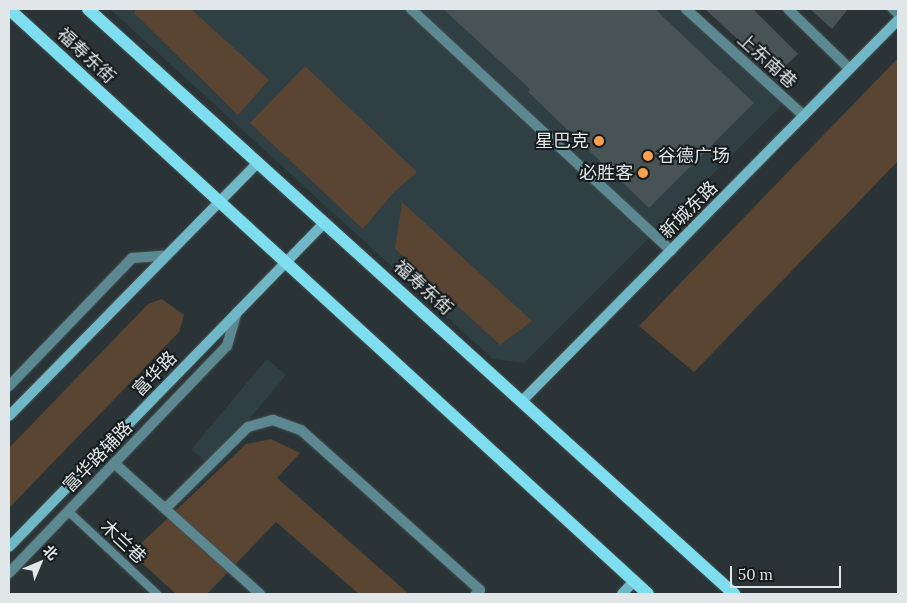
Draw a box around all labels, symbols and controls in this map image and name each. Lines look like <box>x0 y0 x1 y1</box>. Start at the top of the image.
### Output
street label: 福寿东街 <box>52 24 120 88</box>
street label: 上东南巷 <box>733 29 801 93</box>
place label: 星巴克 <box>535 130 589 152</box>
marker: 星巴克 <box>593 135 605 147</box>
place label: 谷德广场 <box>658 145 730 167</box>
marker: 谷德广场 <box>642 150 654 162</box>
place label: 必胜客 <box>579 162 633 184</box>
marker: 必胜客 <box>637 167 649 179</box>
street label: 新城东路 <box>656 177 722 243</box>
street label: 福寿东街 <box>389 256 457 320</box>
street label: 富华路 <box>128 347 182 401</box>
street label: 富华路辅路 <box>59 417 137 497</box>
street label: 木兰巷 <box>96 516 150 568</box>
north arrow <box>15 538 65 588</box>
text: 北 <box>39 541 62 564</box>
scale bar <box>732 556 843 588</box>
text: 50 m <box>738 565 773 584</box>

